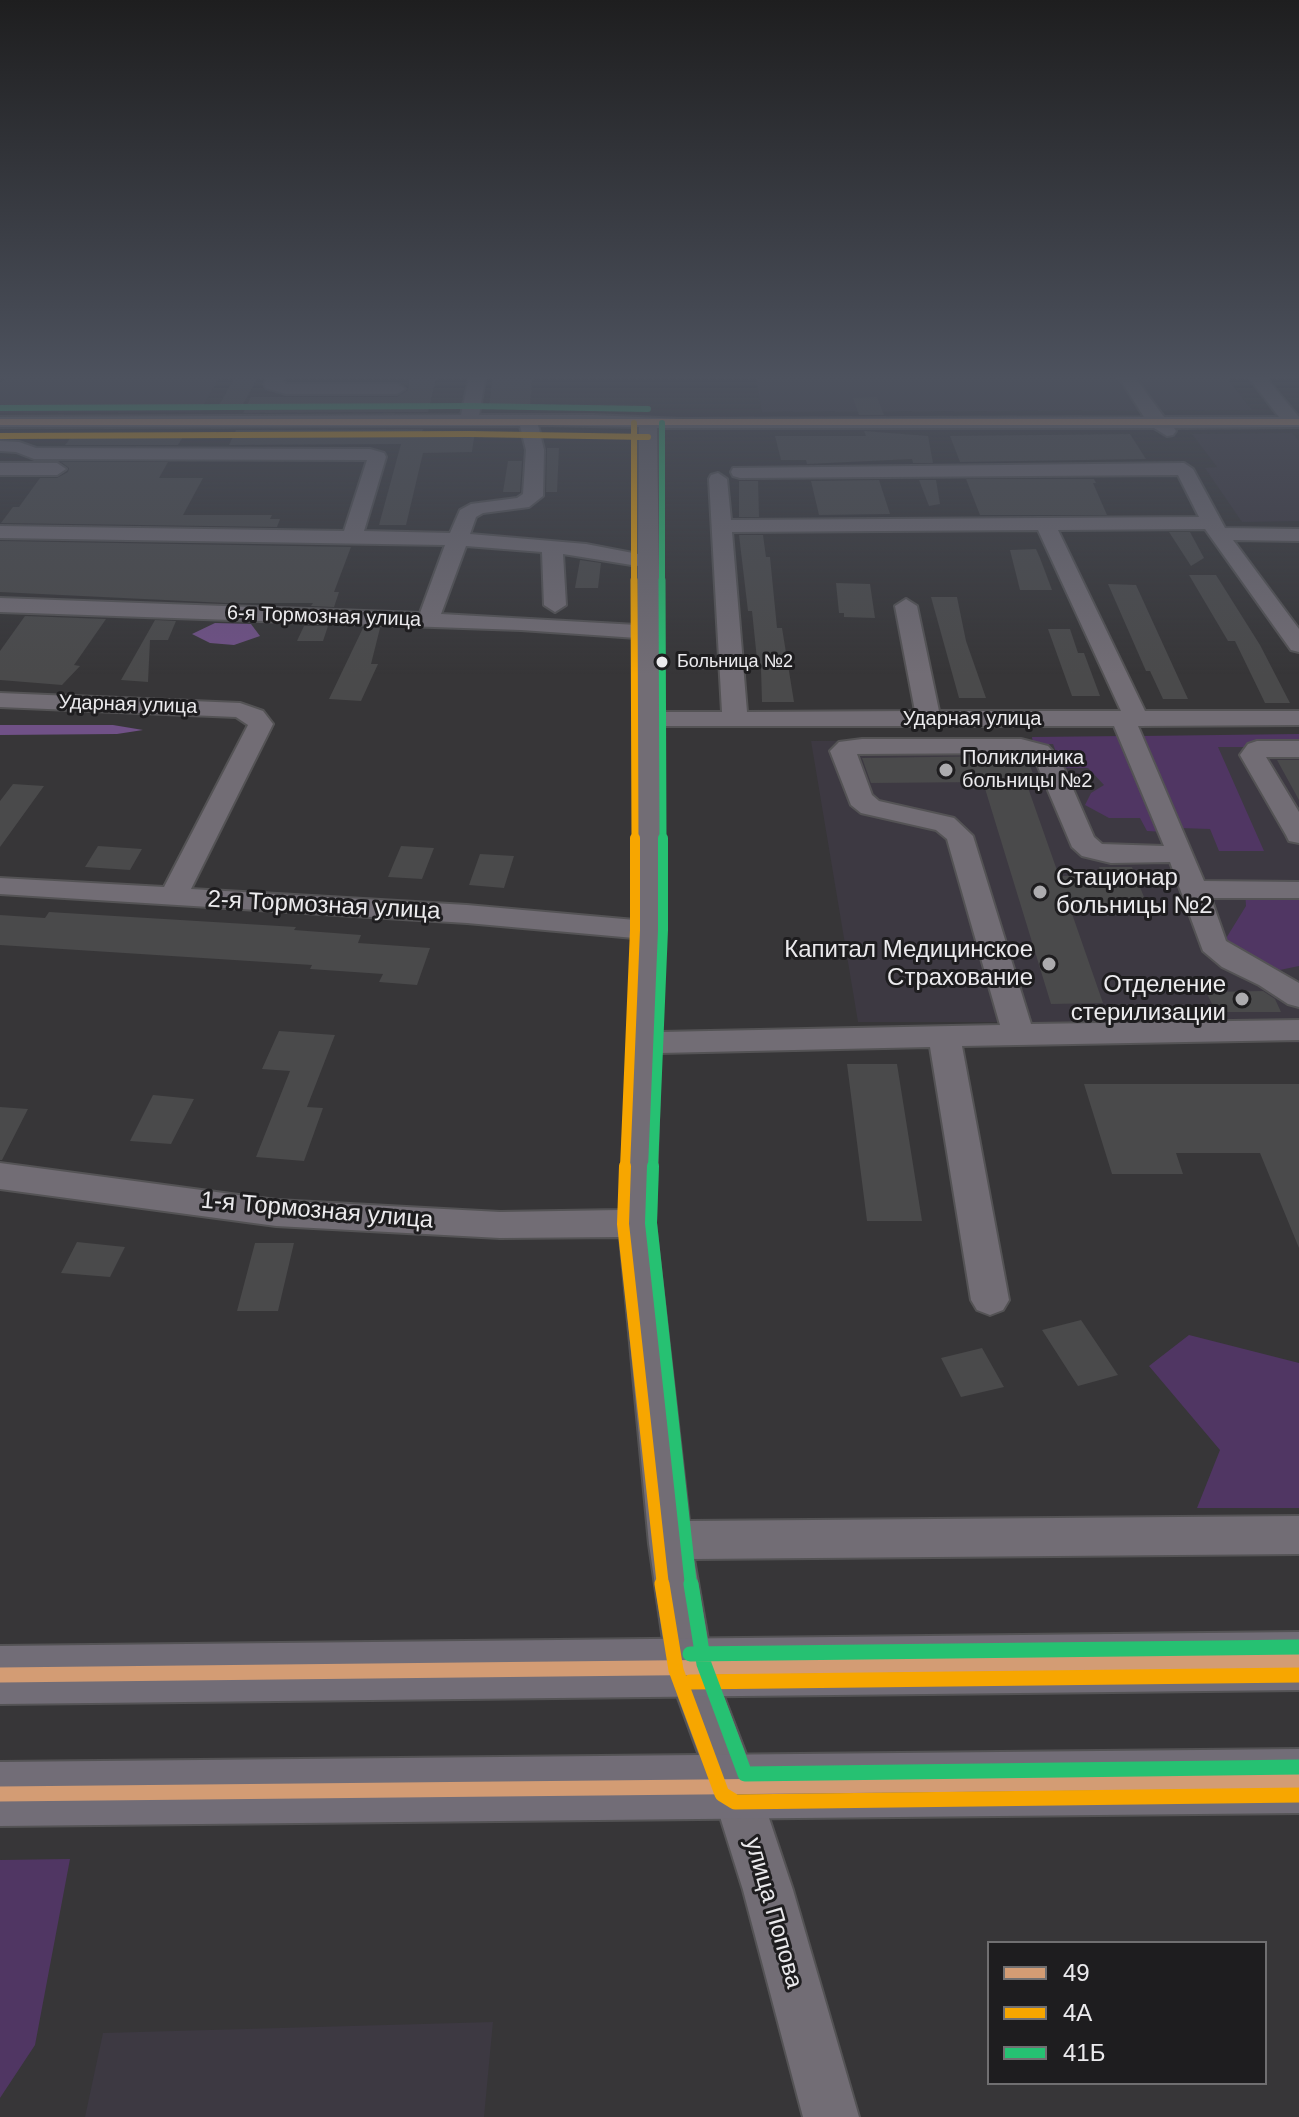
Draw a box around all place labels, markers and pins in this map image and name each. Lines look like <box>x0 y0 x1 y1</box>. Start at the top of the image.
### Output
place label: Больница №2 <box>677 651 793 673</box>
marker: Больница №2 <box>654 654 670 670</box>
place label: Поликлиника больницы №2 <box>962 746 1092 793</box>
marker: Поликлиника больницы №2 <box>937 761 955 779</box>
place label: Стационар больницы №2 <box>1056 864 1212 920</box>
marker: Стационар больницы №2 <box>1031 883 1049 901</box>
place label: Капитал Медицинское Страхование <box>784 936 1033 992</box>
marker: Капитал Медицинское Страхование <box>1040 955 1058 973</box>
place label: Отделение стерилизации <box>1071 971 1226 1027</box>
marker: Отделение стерилизации <box>1233 990 1251 1008</box>

